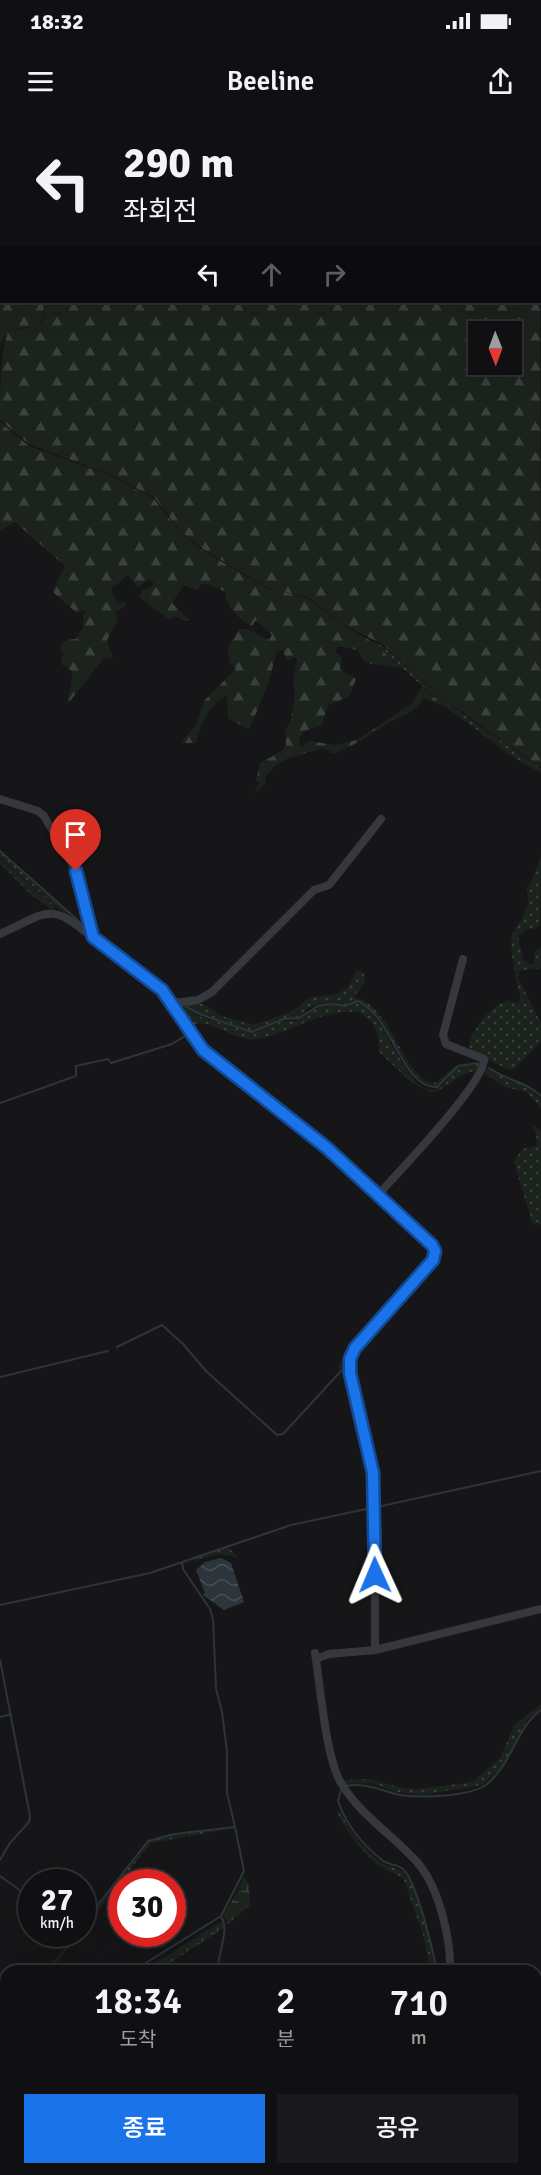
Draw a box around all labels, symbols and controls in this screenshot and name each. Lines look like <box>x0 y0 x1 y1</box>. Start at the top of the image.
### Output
text: 18:32 <box>30 8 84 35</box>
icon: menu <box>24 65 57 98</box>
text: Beeline <box>227 65 314 98</box>
icon: share <box>484 65 517 98</box>
text: 290 m <box>123 138 234 189</box>
icon: left <box>24 144 102 222</box>
text: 좌회전 <box>123 195 198 228</box>
icon: left <box>192 258 225 291</box>
icon: ahead <box>255 258 288 291</box>
icon: right <box>318 258 351 291</box>
north arrow <box>468 321 522 375</box>
map controls <box>468 321 522 375</box>
pin <box>50 809 101 871</box>
icon: arrive <box>59 818 92 851</box>
position arrow <box>343 1543 407 1607</box>
speed limit sign: 30 <box>108 1869 186 1947</box>
text: 27 <box>41 1882 73 1919</box>
text: km/h <box>40 1914 74 1932</box>
text: 18:34 <box>94 1979 182 2024</box>
text: 2 <box>276 1979 296 2024</box>
text: 710 <box>390 1981 448 2026</box>
text: m <box>411 2025 427 2050</box>
text: 도착 <box>120 2027 156 2052</box>
text: 분 <box>277 2027 295 2052</box>
button: 종료 <box>24 2094 265 2163</box>
button: 공유 <box>277 2094 518 2163</box>

